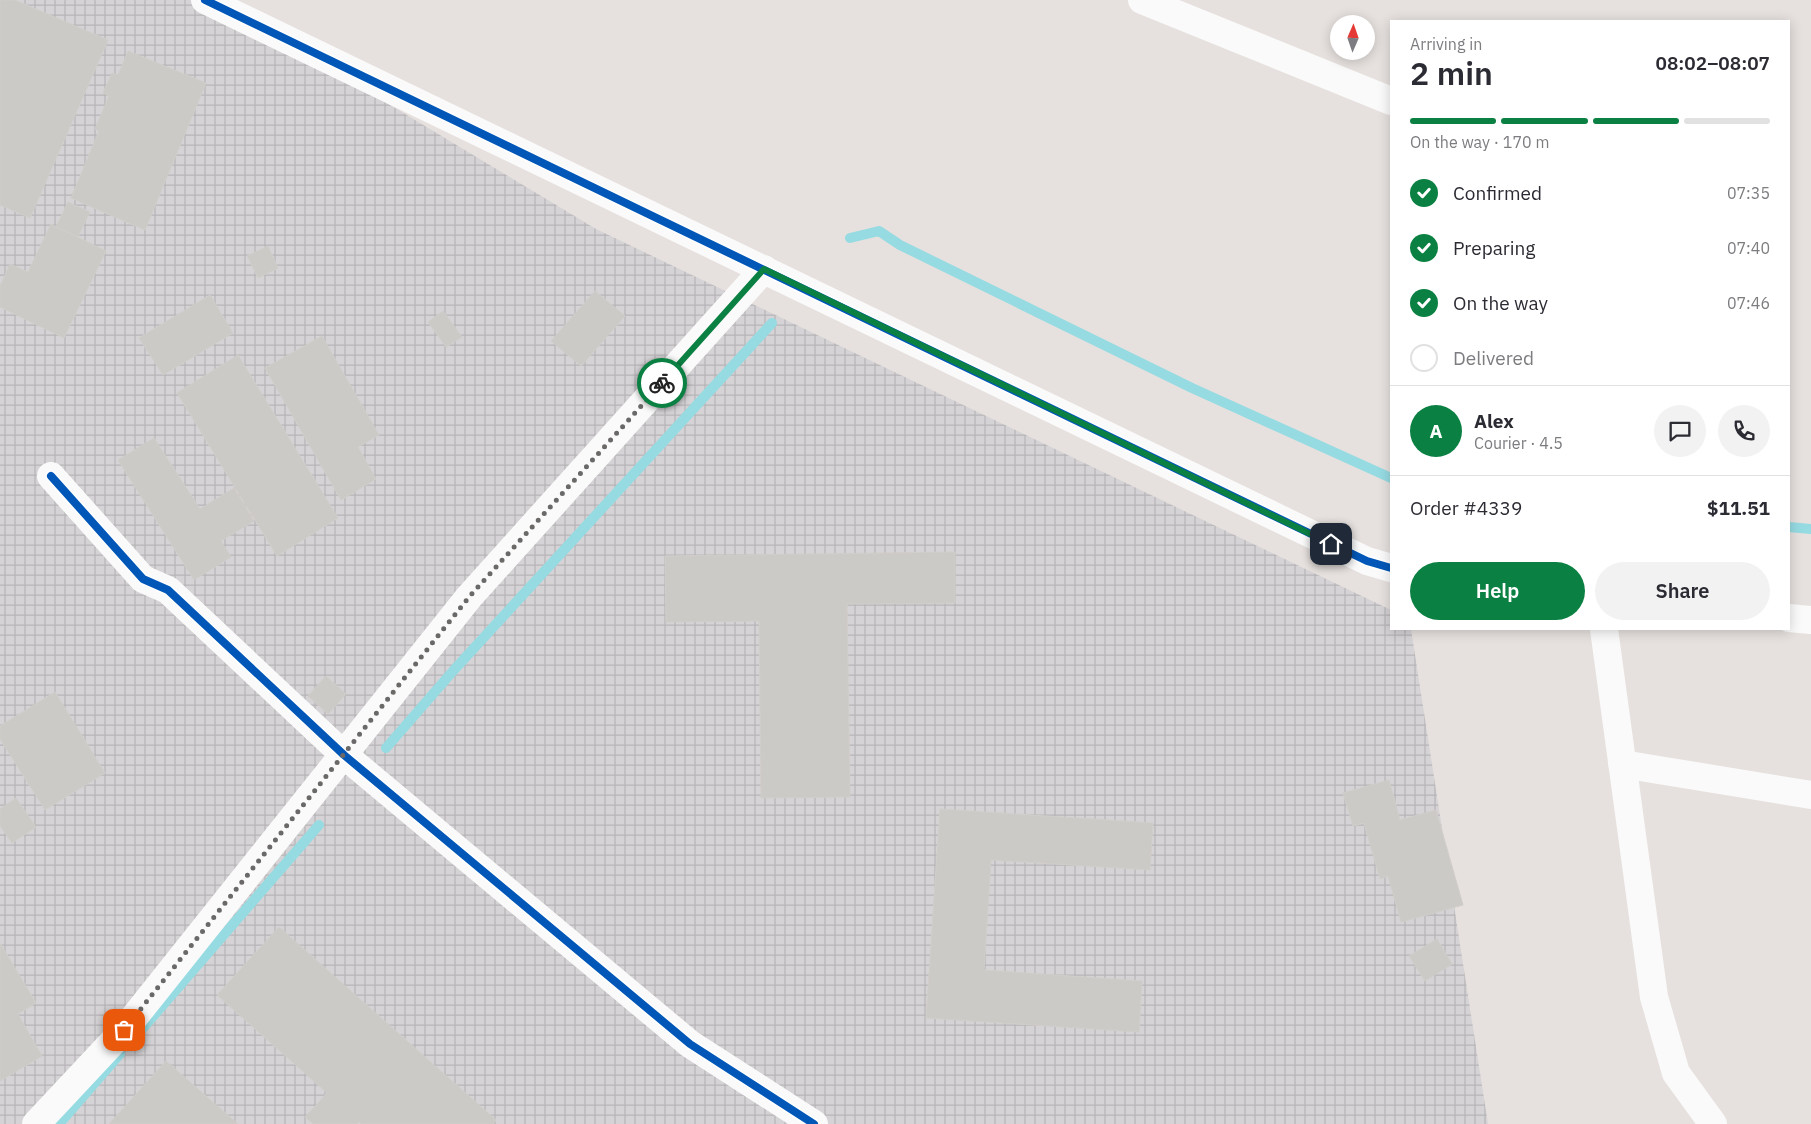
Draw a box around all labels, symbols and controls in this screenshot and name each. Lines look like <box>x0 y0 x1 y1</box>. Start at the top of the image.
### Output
north arrow <box>1330 15 1375 60</box>
map controls <box>1330 15 1375 60</box>
text: Arriving in <box>1410 34 1482 54</box>
text: 08:02–08:07 <box>1656 51 1770 75</box>
text: 2 min <box>1410 52 1493 94</box>
text: On the way · 170 m <box>1410 132 1549 152</box>
icon: check <box>1410 179 1438 207</box>
text: Confirmed <box>1453 181 1542 205</box>
text: 07:35 <box>1727 183 1770 203</box>
icon: check <box>1410 234 1438 262</box>
text: Preparing <box>1453 236 1535 260</box>
text: 07:40 <box>1727 238 1770 258</box>
icon: check <box>1410 289 1438 317</box>
text: On the way <box>1453 291 1548 315</box>
text: 07:46 <box>1727 293 1770 313</box>
text: Delivered <box>1453 346 1534 370</box>
courier <box>637 358 687 408</box>
icon: bike <box>648 369 676 397</box>
button: chat <box>1654 405 1706 457</box>
button: phone <box>1718 405 1770 457</box>
text: Alex <box>1474 409 1514 433</box>
text: A <box>1429 419 1443 443</box>
text: Courier · 4.5 <box>1474 433 1563 453</box>
text: Order #4339 <box>1410 496 1522 520</box>
text: $11.51 <box>1707 496 1770 520</box>
pin <box>1310 523 1352 565</box>
icon: home <box>1317 530 1345 558</box>
button: Help <box>1410 562 1585 620</box>
button: Share <box>1595 562 1770 620</box>
pin <box>103 1009 145 1051</box>
icon: bag <box>110 1016 138 1044</box>

